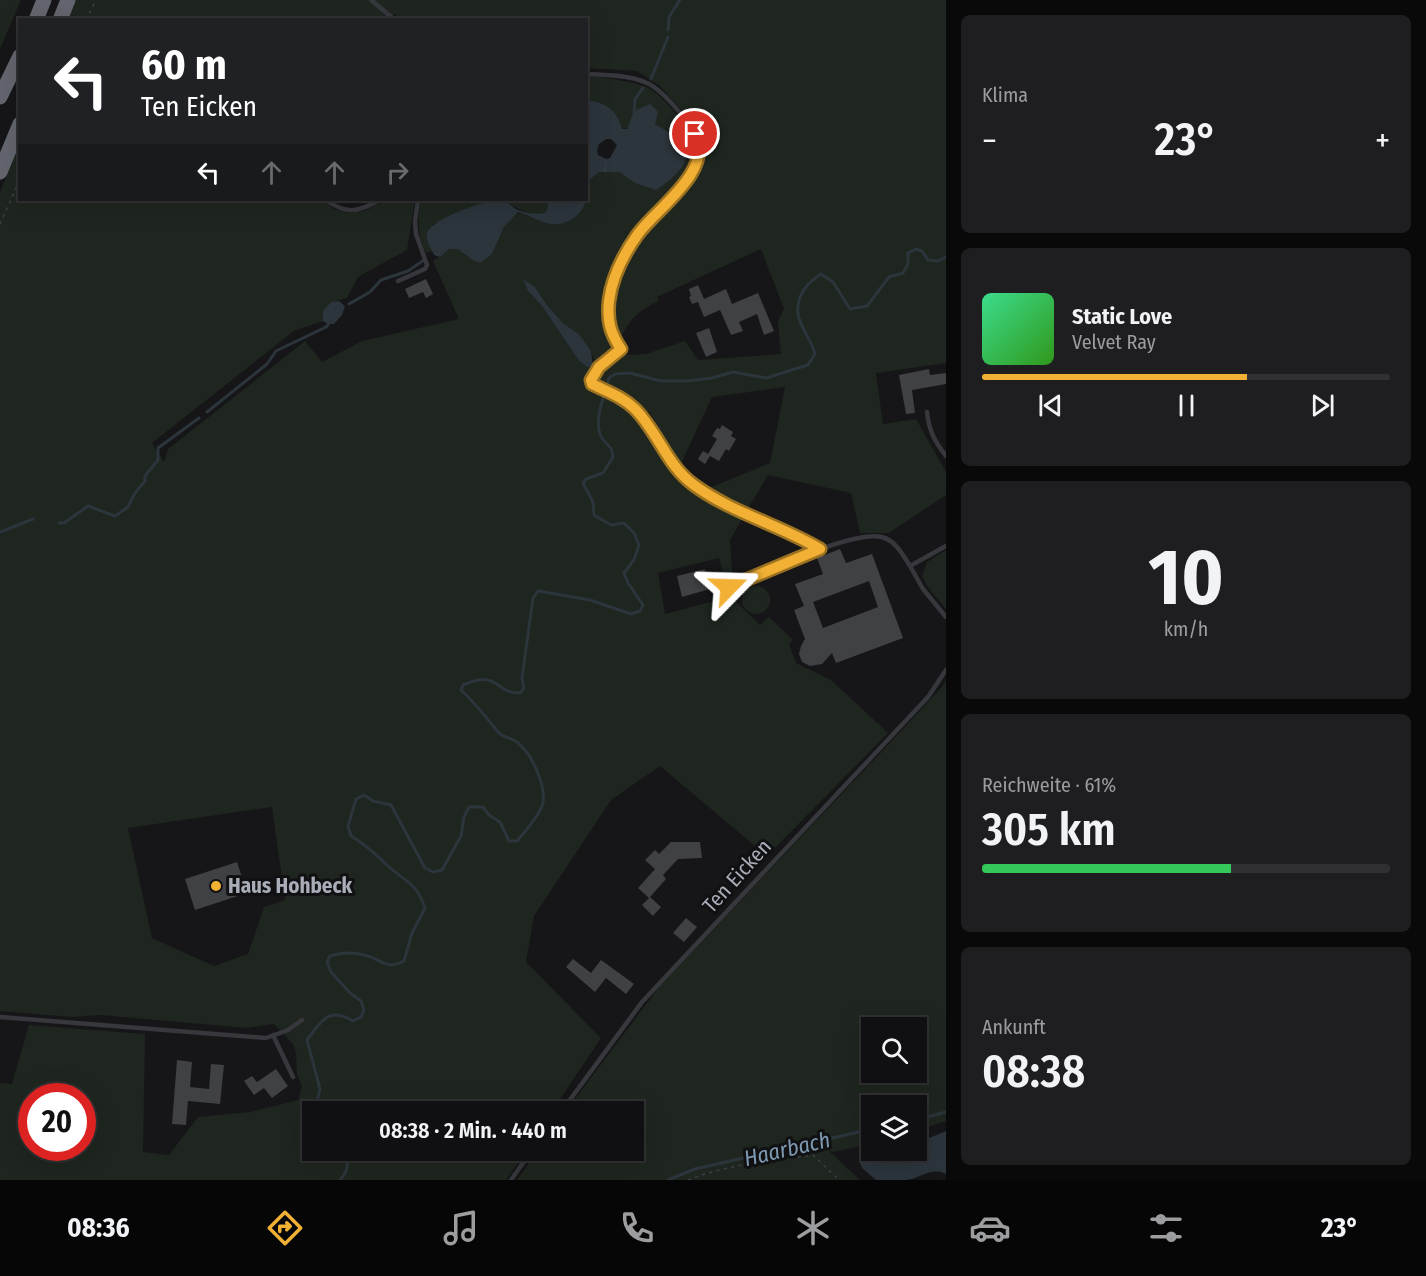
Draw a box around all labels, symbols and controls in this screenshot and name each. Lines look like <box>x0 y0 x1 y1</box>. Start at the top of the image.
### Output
text: 60 m <box>141 40 227 90</box>
icon: left <box>42 42 120 120</box>
text: Klima <box>982 83 1028 107</box>
text: Ten Eicken <box>141 91 257 123</box>
pin <box>669 108 720 159</box>
text: 23° <box>1155 113 1217 167</box>
icon: arrive <box>678 117 711 150</box>
text: − <box>982 121 997 161</box>
text: + <box>1375 121 1390 161</box>
icon: left <box>192 156 225 189</box>
icon: ahead <box>255 156 288 189</box>
icon: ahead <box>318 156 351 189</box>
icon: right <box>381 156 414 189</box>
text: Static Love <box>1072 303 1172 330</box>
text: Velvet Ray <box>1072 330 1156 354</box>
icon: previous <box>1034 389 1067 422</box>
icon: pause <box>1170 389 1203 422</box>
icon: next <box>1306 389 1339 422</box>
text: 10 <box>1148 531 1224 625</box>
position arrow <box>697 555 761 619</box>
text: km/h <box>1164 617 1208 641</box>
text: Reichweite · 61% <box>982 773 1116 797</box>
text: 305 km <box>982 803 1116 857</box>
street label: Ten Eicken <box>697 834 777 918</box>
place label: Haus Hohbeck <box>228 873 353 899</box>
marker: Haus Hohbeck <box>209 879 223 893</box>
text: Ankunft <box>982 1015 1046 1039</box>
map controls <box>861 1017 927 1161</box>
button: search <box>861 1017 927 1083</box>
text: 08:38 <box>982 1045 1085 1099</box>
speed limit sign: 20 <box>18 1083 96 1161</box>
button: layers <box>861 1095 927 1161</box>
text: 08:38 · 2 Min. · 440 m <box>379 1117 567 1144</box>
water label: Haarbach <box>741 1126 833 1172</box>
icon: directions <box>264 1207 306 1249</box>
icon: music <box>440 1207 482 1249</box>
icon: phone <box>616 1207 658 1249</box>
icon: climate <box>792 1207 834 1249</box>
icon: car <box>969 1207 1011 1249</box>
icon: filters <box>1145 1207 1187 1249</box>
text: 08:36 <box>67 1212 130 1244</box>
text: 23° <box>1321 1212 1359 1244</box>

